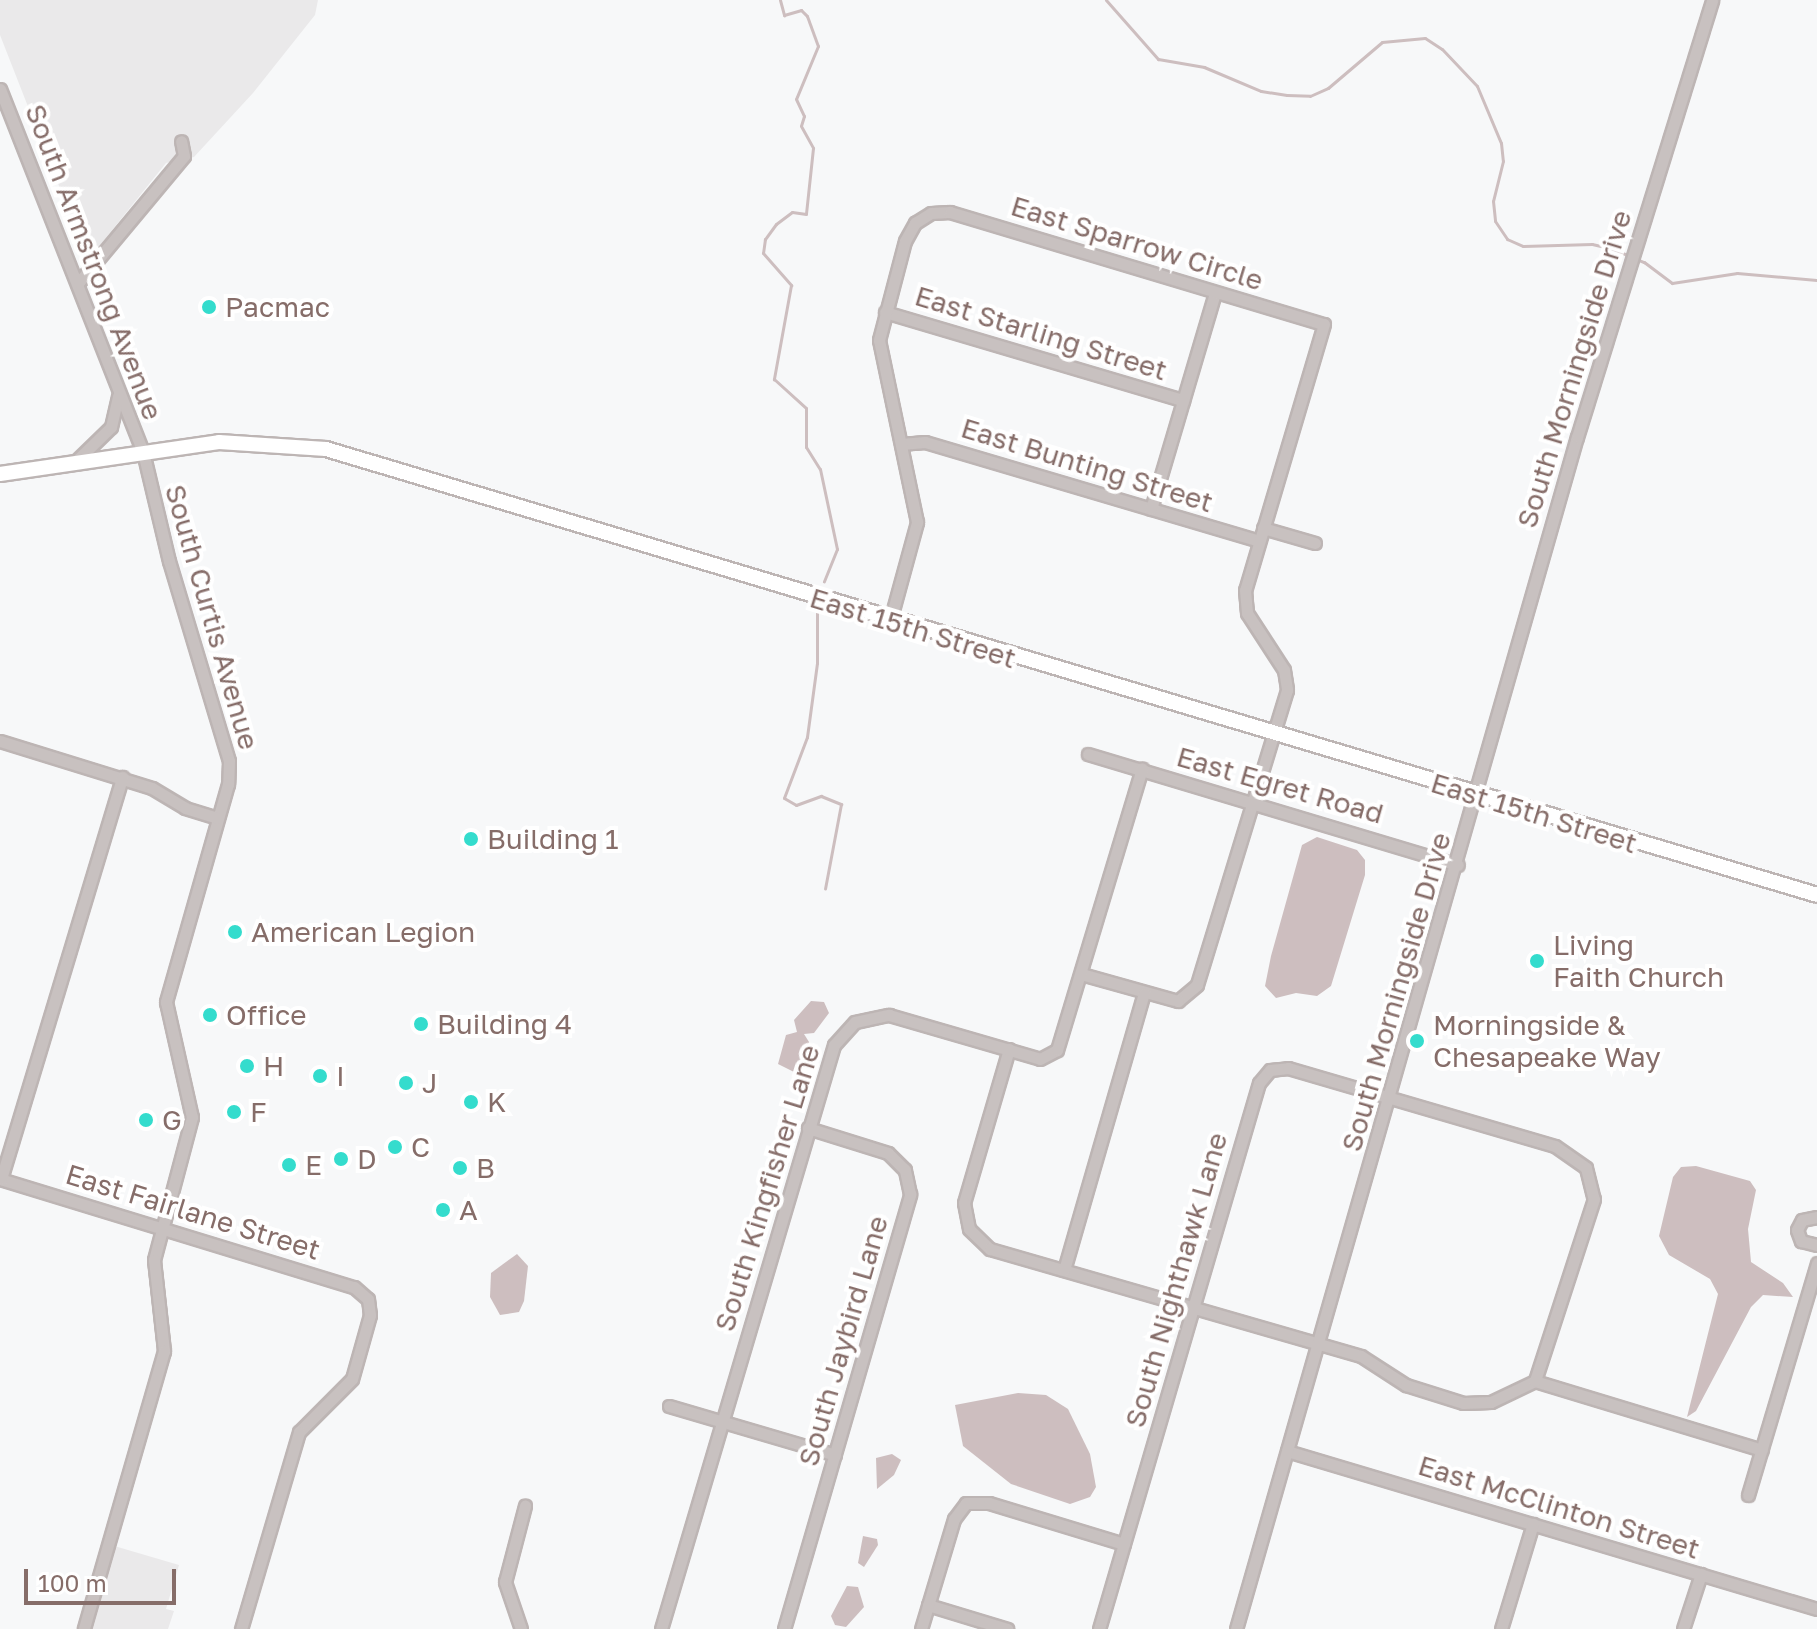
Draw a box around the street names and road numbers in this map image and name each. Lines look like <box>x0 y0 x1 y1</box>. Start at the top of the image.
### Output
street label: South Armstrong Avenue <box>18 99 170 425</box>
street label: East Sparrow Circle <box>1007 189 1267 297</box>
street label: South Morningside Drive <box>1510 206 1638 532</box>
street label: East Starling Street <box>911 279 1171 387</box>
street label: East Bunting Street <box>957 411 1217 519</box>
street label: South Curtis Avenue <box>158 481 266 753</box>
street label: East 15th Street <box>806 581 1020 675</box>
street label: East Egret Road <box>1173 739 1387 831</box>
street label: East 15th Street <box>1427 766 1641 860</box>
street label: South Morningside Drive <box>1334 829 1458 1155</box>
street label: South Kingfisher Lane <box>707 1041 827 1335</box>
street label: South Nighthawk Lane <box>1118 1129 1234 1431</box>
street label: East Fairlane Street <box>62 1157 324 1267</box>
street label: South Jaybird Lane <box>791 1212 895 1470</box>
street label: East McClinton Street <box>1414 1448 1704 1566</box>

